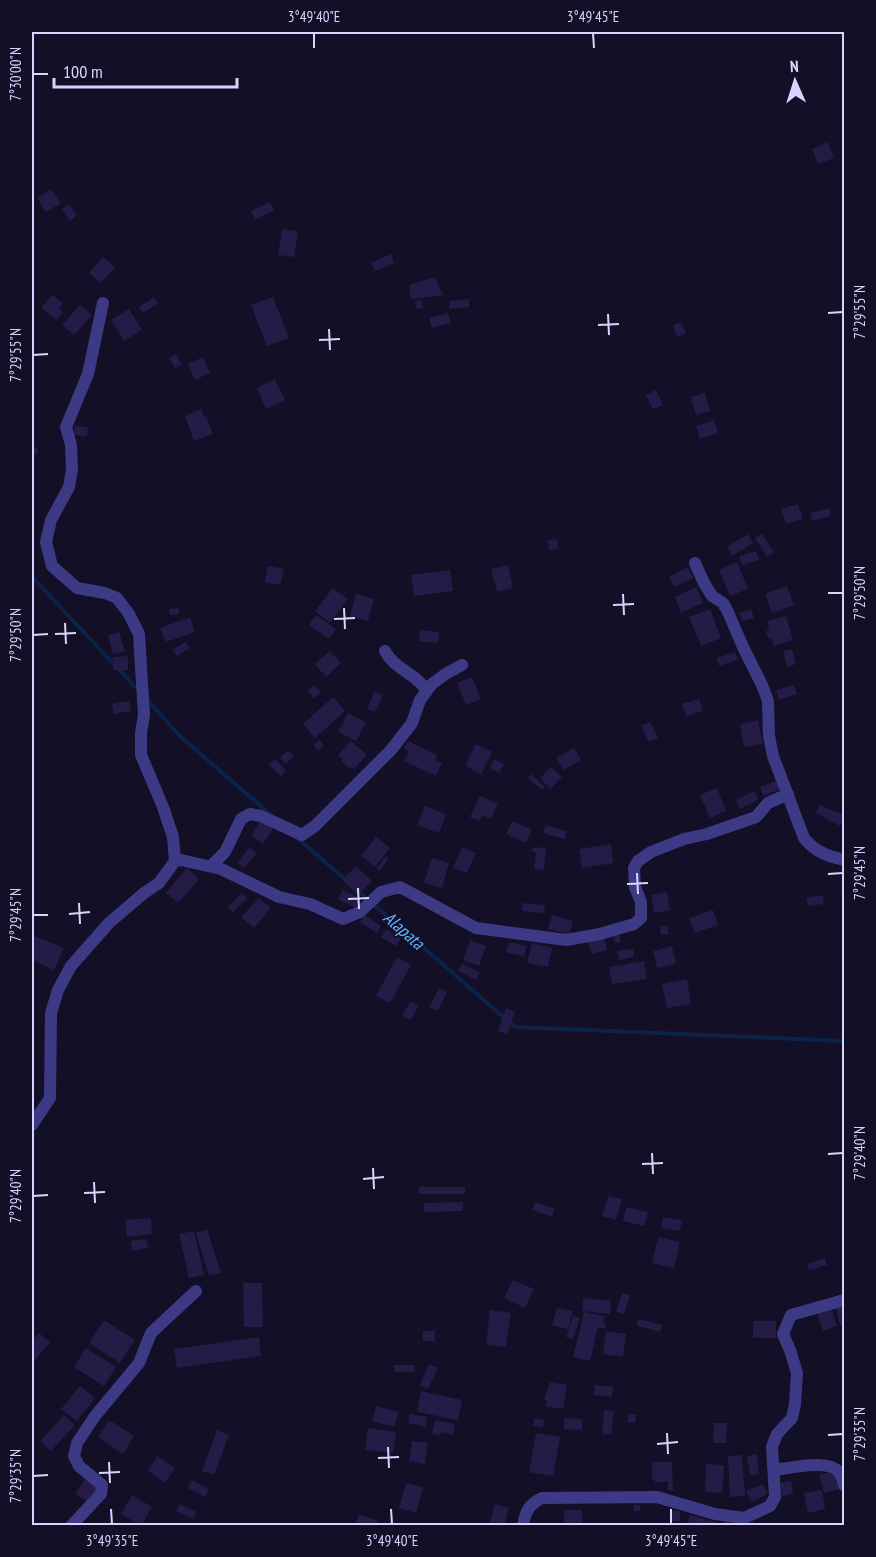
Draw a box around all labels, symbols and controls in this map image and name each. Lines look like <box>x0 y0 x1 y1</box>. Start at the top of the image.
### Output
text: 3°49'40"E <box>288 7 340 26</box>
text: 3°49'45"E <box>567 7 619 26</box>
text: 7°30'00"N <box>6 47 25 101</box>
scale bar <box>54 51 237 89</box>
north arrow <box>765 51 825 111</box>
text: N <box>789 56 799 76</box>
text: 100 m <box>63 60 103 83</box>
text: 7°29'55"N <box>850 285 869 339</box>
text: 7°29'55"N <box>6 328 25 382</box>
text: 7°29'50"N <box>850 566 869 620</box>
text: 7°29'50"N <box>6 608 25 662</box>
text: 7°29'45"N <box>850 846 869 900</box>
text: 7°29'45"N <box>6 888 25 942</box>
water label: Alapata <box>379 906 430 955</box>
text: 7°29'40"N <box>850 1126 869 1180</box>
text: 7°29'40"N <box>6 1169 25 1223</box>
text: 7°29'35"N <box>850 1407 869 1461</box>
text: 7°29'35"N <box>6 1449 25 1503</box>
text: 3°49'35"E <box>86 1531 138 1550</box>
text: 3°49'40"E <box>366 1531 418 1550</box>
text: 3°49'45"E <box>645 1531 697 1550</box>

